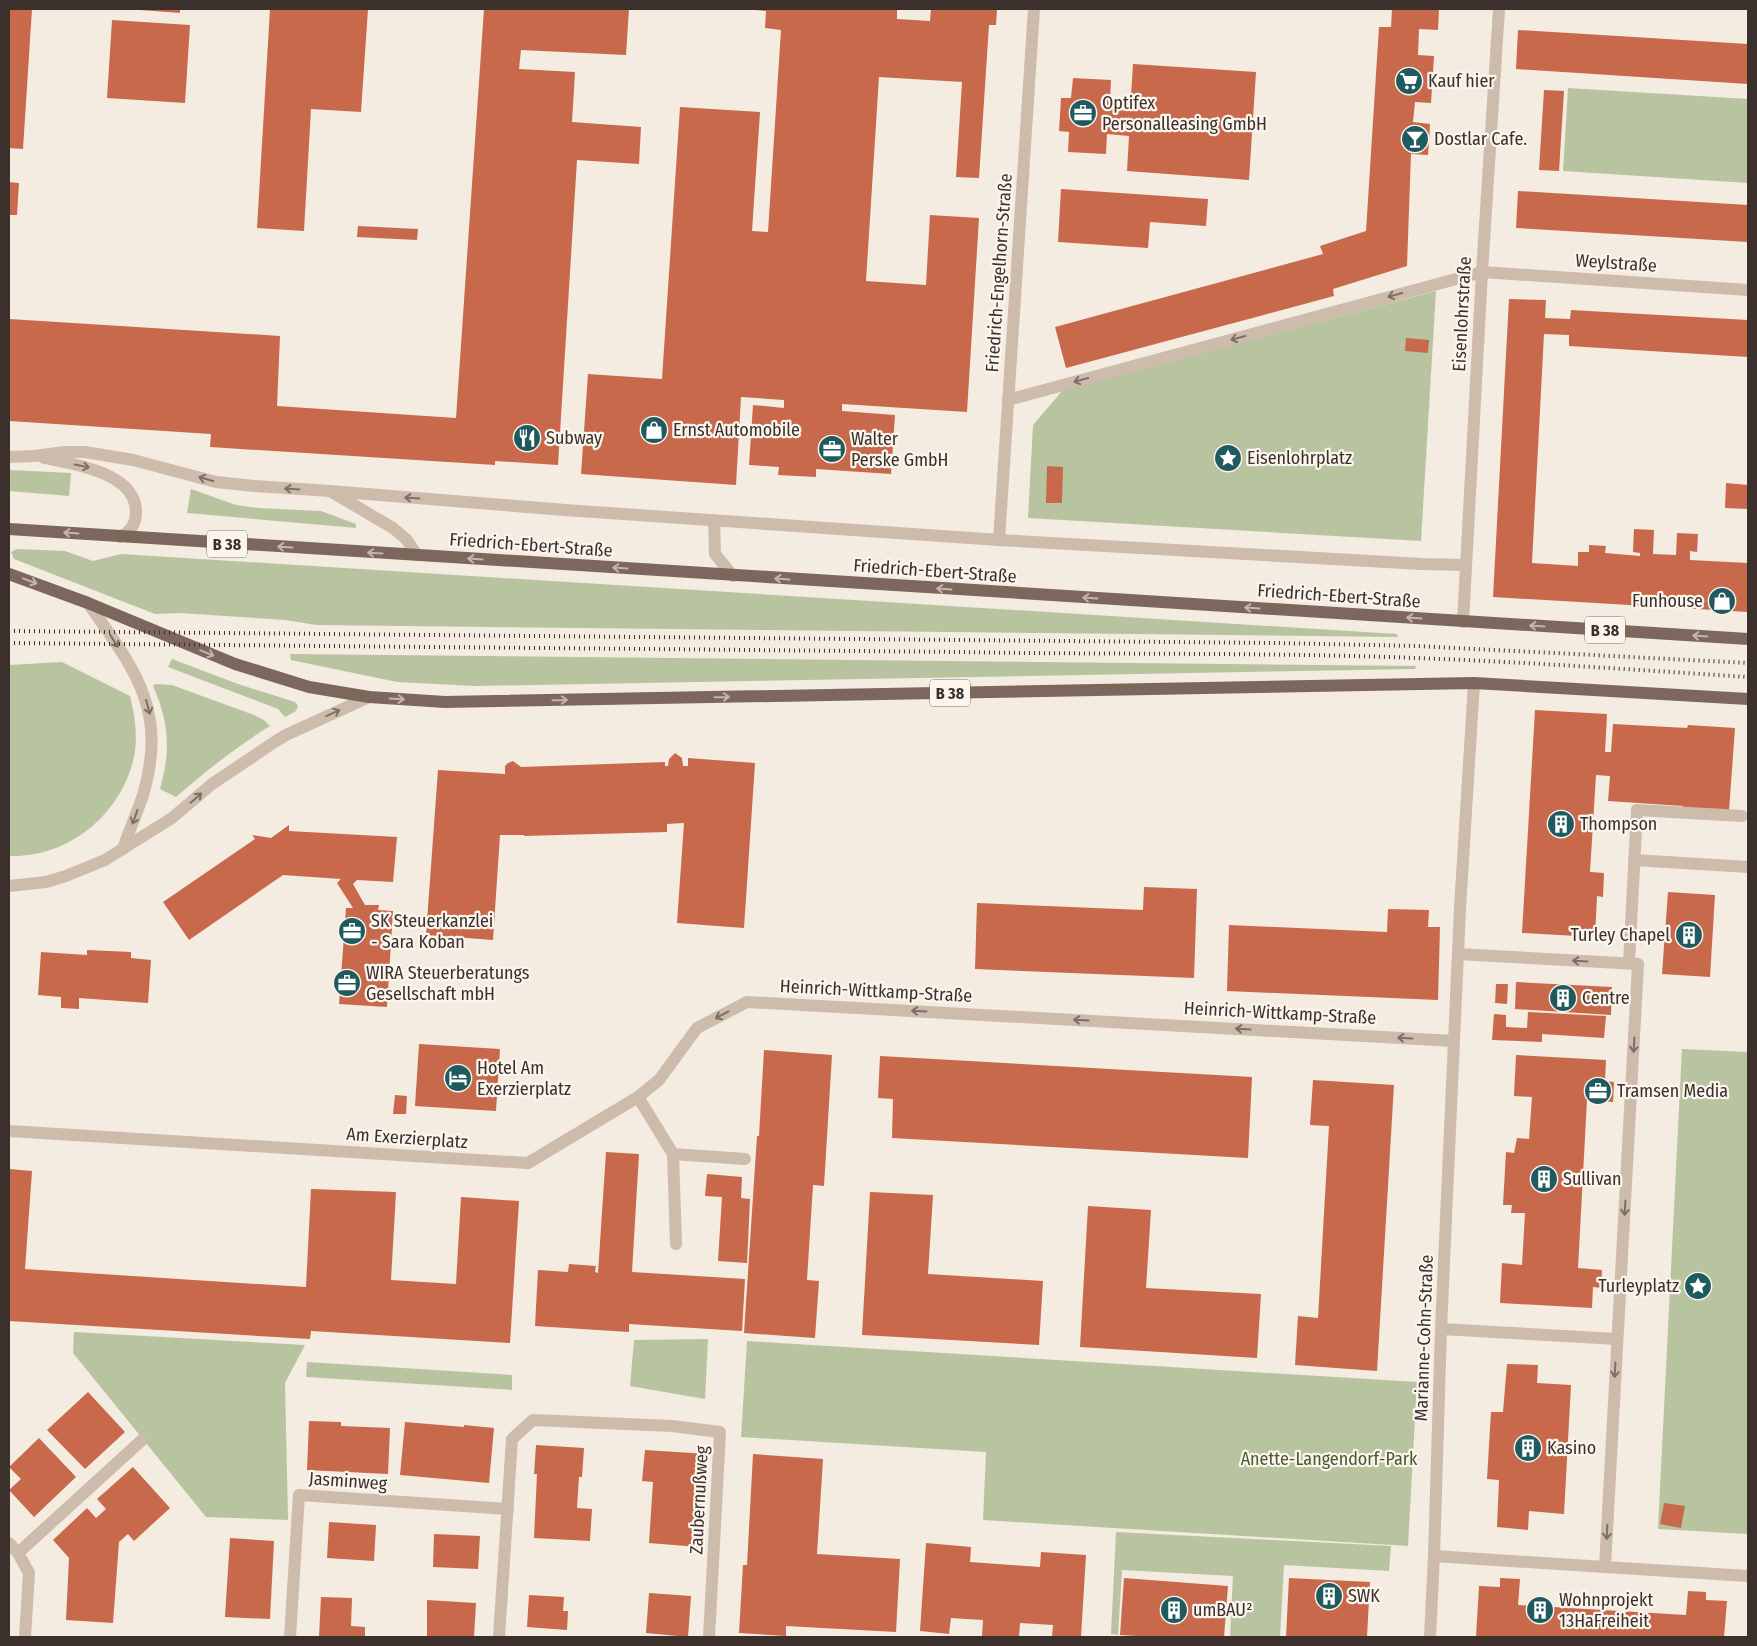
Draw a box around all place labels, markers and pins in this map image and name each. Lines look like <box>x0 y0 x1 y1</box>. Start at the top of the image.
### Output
supermarket icon: Kauf hier <box>1394 66 1424 96</box>
place label: Kauf hier <box>1428 70 1495 92</box>
place label: Optifex Personalleasing GmbH <box>1102 92 1267 135</box>
office icon: Optifex Personalleasing GmbH <box>1068 98 1098 128</box>
bar icon: Dostlar Cafe. <box>1400 124 1430 154</box>
place label: Dostlar Cafe. <box>1434 128 1527 150</box>
shop icon: Ernst Automobile <box>639 415 669 445</box>
place label: Ernst Automobile <box>673 419 800 441</box>
restaurant icon: Subway <box>512 423 542 453</box>
place label: Subway <box>546 427 602 449</box>
place label: Walter Perske GmbH <box>851 428 948 471</box>
office icon: Walter Perske GmbH <box>817 434 847 464</box>
place icon: Eisenlohrplatz <box>1213 443 1243 473</box>
place label: Eisenlohrplatz <box>1247 447 1352 469</box>
shop icon: Funhouse <box>1707 586 1737 616</box>
place label: Funhouse <box>1632 590 1703 612</box>
building icon: Thompson <box>1546 809 1576 839</box>
place label: Thompson <box>1580 813 1657 835</box>
place label: SK Steuerkanzlei - Sara Koban <box>371 910 493 953</box>
office icon: SK Steuerkanzlei - Sara Koban <box>337 916 367 946</box>
building icon: Turley Chapel <box>1674 920 1704 950</box>
place label: Turley Chapel <box>1570 924 1670 946</box>
place label: WIRA Steuerberatungs Gesellschaft mbH <box>366 962 530 1005</box>
office icon: WIRA Steuerberatungs Gesellschaft mbH <box>332 968 362 998</box>
building icon: Centre <box>1548 983 1578 1013</box>
place label: Centre <box>1582 987 1630 1009</box>
place label: Hotel Am Exerzierplatz <box>477 1057 571 1100</box>
hotel icon: Hotel Am Exerzierplatz <box>443 1063 473 1093</box>
office icon: Tramsen Media <box>1583 1076 1613 1106</box>
place label: Tramsen Media <box>1617 1080 1728 1102</box>
building icon: Sullivan <box>1529 1164 1559 1194</box>
place label: Sullivan <box>1563 1168 1621 1190</box>
place icon: Turleyplatz <box>1683 1271 1713 1301</box>
place label: Turleyplatz <box>1598 1275 1679 1297</box>
building icon: Kasino <box>1513 1433 1543 1463</box>
place label: Kasino <box>1547 1437 1596 1459</box>
building icon: SWK <box>1314 1581 1344 1611</box>
place label: SWK <box>1348 1585 1380 1607</box>
place label: Wohnprojekt 13HaFreiheit <box>1559 1589 1653 1632</box>
building icon: umBAU² <box>1159 1595 1189 1625</box>
building icon: Wohnprojekt 13HaFreiheit <box>1525 1595 1555 1625</box>
place label: umBAU² <box>1193 1599 1252 1621</box>

